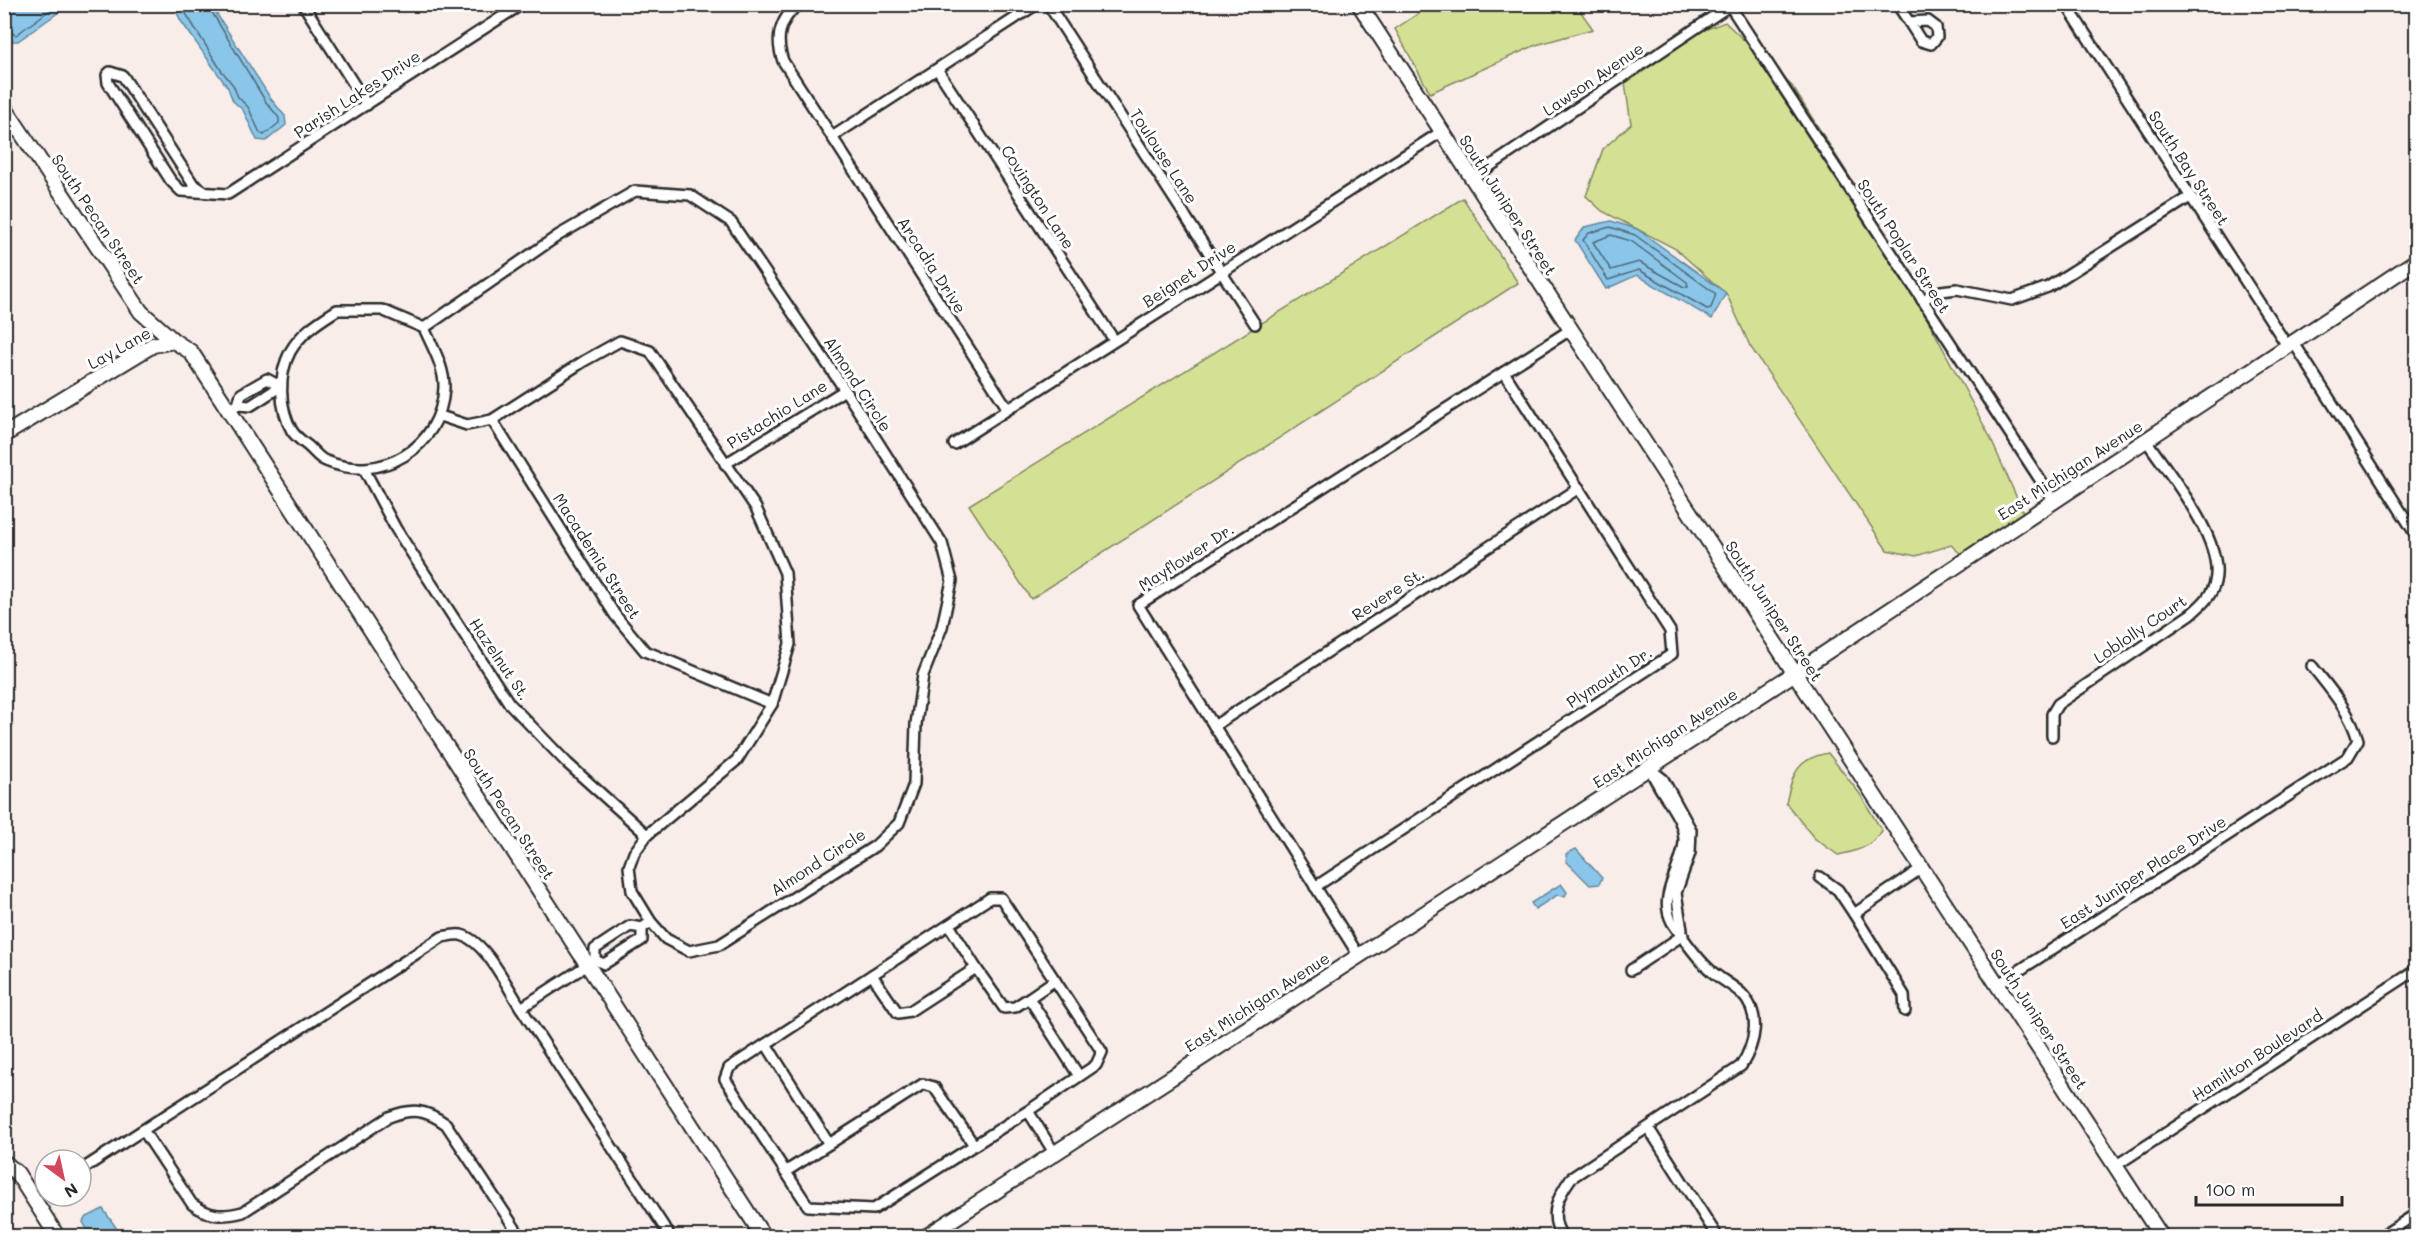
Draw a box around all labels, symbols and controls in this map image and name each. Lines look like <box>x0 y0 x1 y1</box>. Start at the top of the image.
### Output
street label: Lawson Avenue <box>1538 37 1647 120</box>
street label: Parish Lakes Drive <box>290 45 424 142</box>
street label: Toulouse Lane <box>1126 104 1203 207</box>
street label: South Bay Street <box>2144 106 2234 229</box>
street label: South Juniper Street <box>1455 130 1562 279</box>
street label: Covington Lane <box>997 141 1080 253</box>
street label: South Pecan Street <box>47 150 150 288</box>
street label: South Poplar Street <box>1853 175 1956 317</box>
street label: Arcadia Drive <box>893 213 971 317</box>
street label: Beignet Drive <box>1138 236 1239 312</box>
street label: Lay Lane <box>83 322 154 373</box>
street label: Almond Circle <box>820 332 897 435</box>
street label: Pistachio Lane <box>723 374 831 453</box>
street label: East Michigan Avenue <box>1993 415 2146 524</box>
street label: Macademia Street <box>549 489 646 623</box>
street label: Mayflower Dr. <box>1134 518 1238 595</box>
street label: South Juniper Street <box>1721 536 1828 685</box>
street label: Revere St. <box>1347 562 1428 625</box>
street label: Loblolly Court <box>2089 590 2190 667</box>
street label: Hazelnut St. <box>465 614 536 704</box>
street label: Plymouth Dr. <box>1562 641 1656 712</box>
street label: East Michigan Avenue <box>1588 683 1741 792</box>
street label: South Pecan Street <box>459 744 560 883</box>
street label: East Juniper Place Drive <box>2056 810 2230 933</box>
street label: Almond Circle <box>766 823 869 900</box>
street label: South Juniper Street <box>1986 944 2093 1093</box>
street label: East Michigan Avenue <box>1180 947 1333 1056</box>
street label: Hamilton Boulevard <box>2187 1004 2326 1105</box>
north arrow <box>33 1148 93 1208</box>
scale bar <box>2196 1169 2342 1207</box>
text: 100 m <box>2205 1177 2255 1201</box>
text: N <box>61 1179 82 1203</box>

